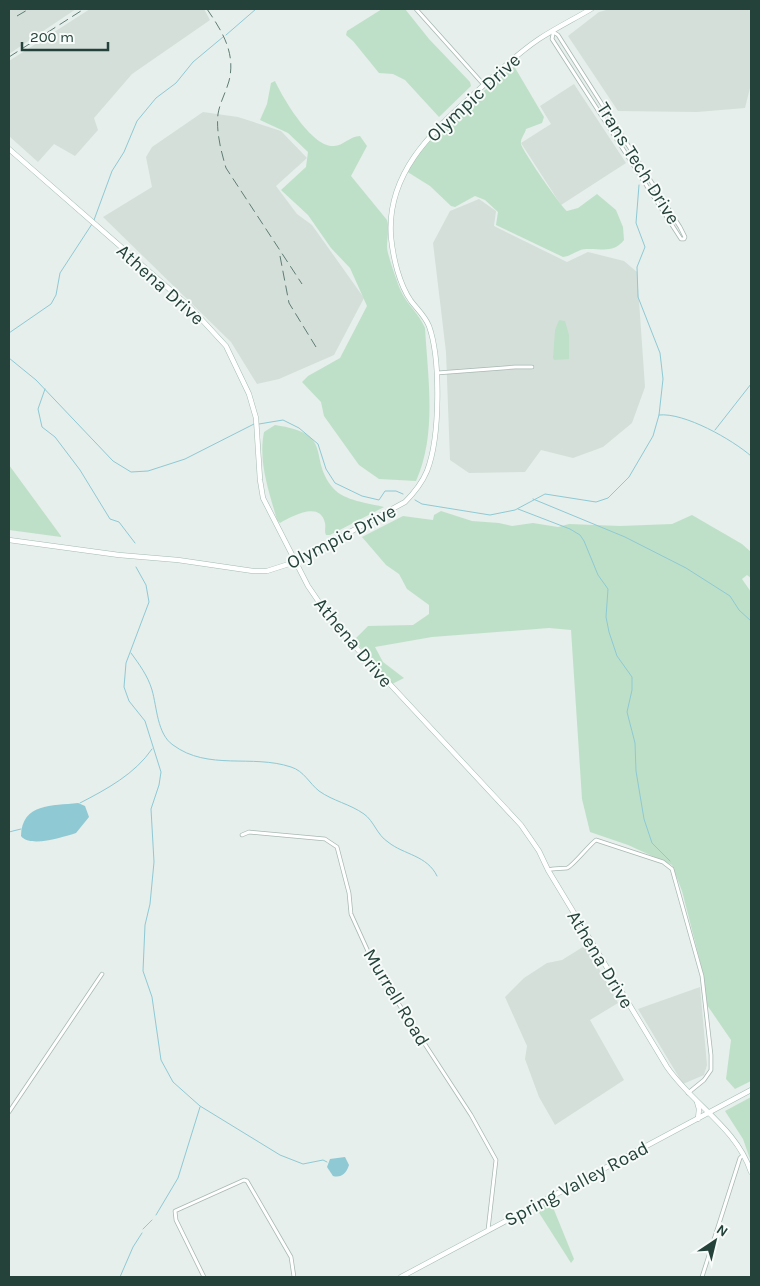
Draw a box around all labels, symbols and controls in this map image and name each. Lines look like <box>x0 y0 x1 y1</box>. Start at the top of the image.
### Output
scale bar <box>22 20 109 52</box>
text: 200 m <box>30 28 74 46</box>
street label: Olympic Drive <box>422 49 525 147</box>
street label: Trans Tech Drive <box>592 99 684 228</box>
street label: Athena Drive <box>112 240 209 330</box>
street label: Olympic Drive <box>283 500 400 574</box>
street label: Athena Drive <box>309 593 397 692</box>
street label: Athena Drive <box>562 907 638 1012</box>
street label: Murrell Road <box>358 945 434 1050</box>
street label: Spring Valley Road <box>501 1137 652 1231</box>
north arrow <box>690 1216 740 1266</box>
text: N <box>713 1221 731 1241</box>

